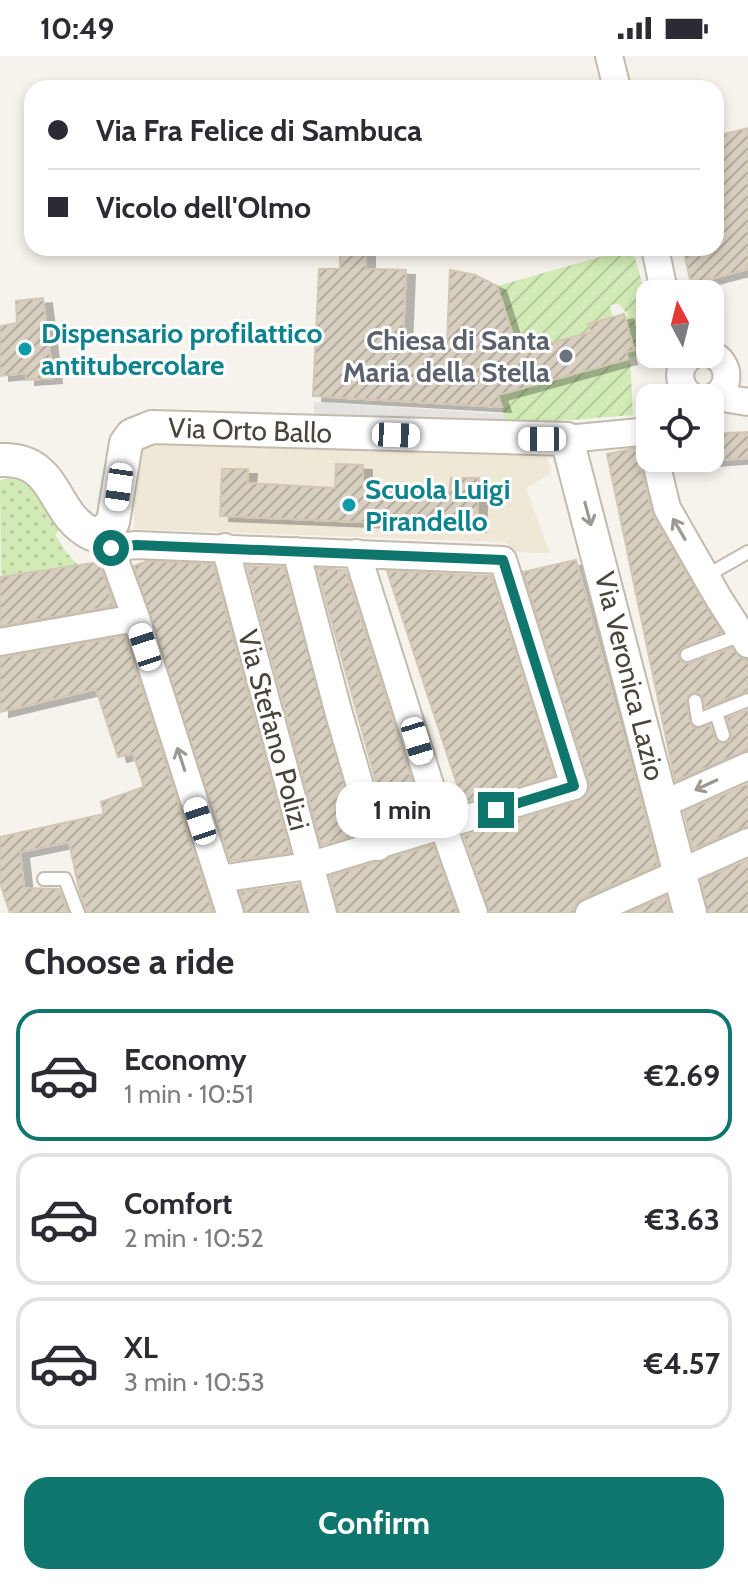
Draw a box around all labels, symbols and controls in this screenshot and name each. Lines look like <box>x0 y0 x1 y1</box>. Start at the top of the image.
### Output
text: 10:49 <box>40 10 114 47</box>
text: Via Fra Felice di Sambuca <box>96 112 422 149</box>
text: Vicolo dell'Olmo <box>96 189 311 226</box>
north arrow <box>636 280 724 368</box>
map controls <box>636 280 724 472</box>
place label: Dispensario profilattico antitubercolare <box>41 316 322 382</box>
place label: Chiesa di Santa Maria della Stella <box>343 323 550 389</box>
marker: Dispensario profilattico antitubercolare <box>16 340 34 358</box>
marker: Chiesa di Santa Maria della Stella <box>557 347 575 365</box>
button: locate <box>636 384 724 472</box>
street label: Via Orto Ballo <box>168 410 332 450</box>
car <box>372 422 420 448</box>
car <box>518 427 566 451</box>
car <box>104 462 134 512</box>
place label: Scuola Luigi Pirandello <box>365 472 510 538</box>
marker: Scuola Luigi Pirandello <box>340 496 358 514</box>
one-way arrow <box>581 501 596 527</box>
one-way arrow <box>671 518 687 541</box>
route start <box>93 530 129 566</box>
street label: Via Veronica Lazio <box>588 568 672 784</box>
car <box>126 620 164 674</box>
street label: Via Stefano Polizi <box>231 626 317 834</box>
car <box>399 715 435 767</box>
one-way arrow <box>172 746 187 771</box>
one-way arrow <box>694 778 718 793</box>
callout: 1 min <box>336 782 468 838</box>
route end <box>478 792 514 828</box>
car <box>181 794 219 848</box>
text: 1 min <box>373 794 431 826</box>
text: Choose a ride <box>24 939 234 983</box>
icon: car <box>28 1039 100 1111</box>
text: Economy <box>124 1041 247 1078</box>
text: €2.69 <box>645 1057 720 1094</box>
text: 1 min · 10:51 <box>124 1078 254 1110</box>
icon: car <box>28 1183 100 1255</box>
text: Comfort <box>124 1185 232 1222</box>
text: €3.63 <box>645 1201 720 1238</box>
text: 2 min · 10:52 <box>124 1222 264 1254</box>
icon: car <box>28 1327 100 1399</box>
text: XL <box>124 1329 158 1366</box>
text: €4.57 <box>644 1345 720 1382</box>
text: 3 min · 10:53 <box>124 1366 265 1398</box>
button: Confirm <box>24 1477 724 1569</box>

